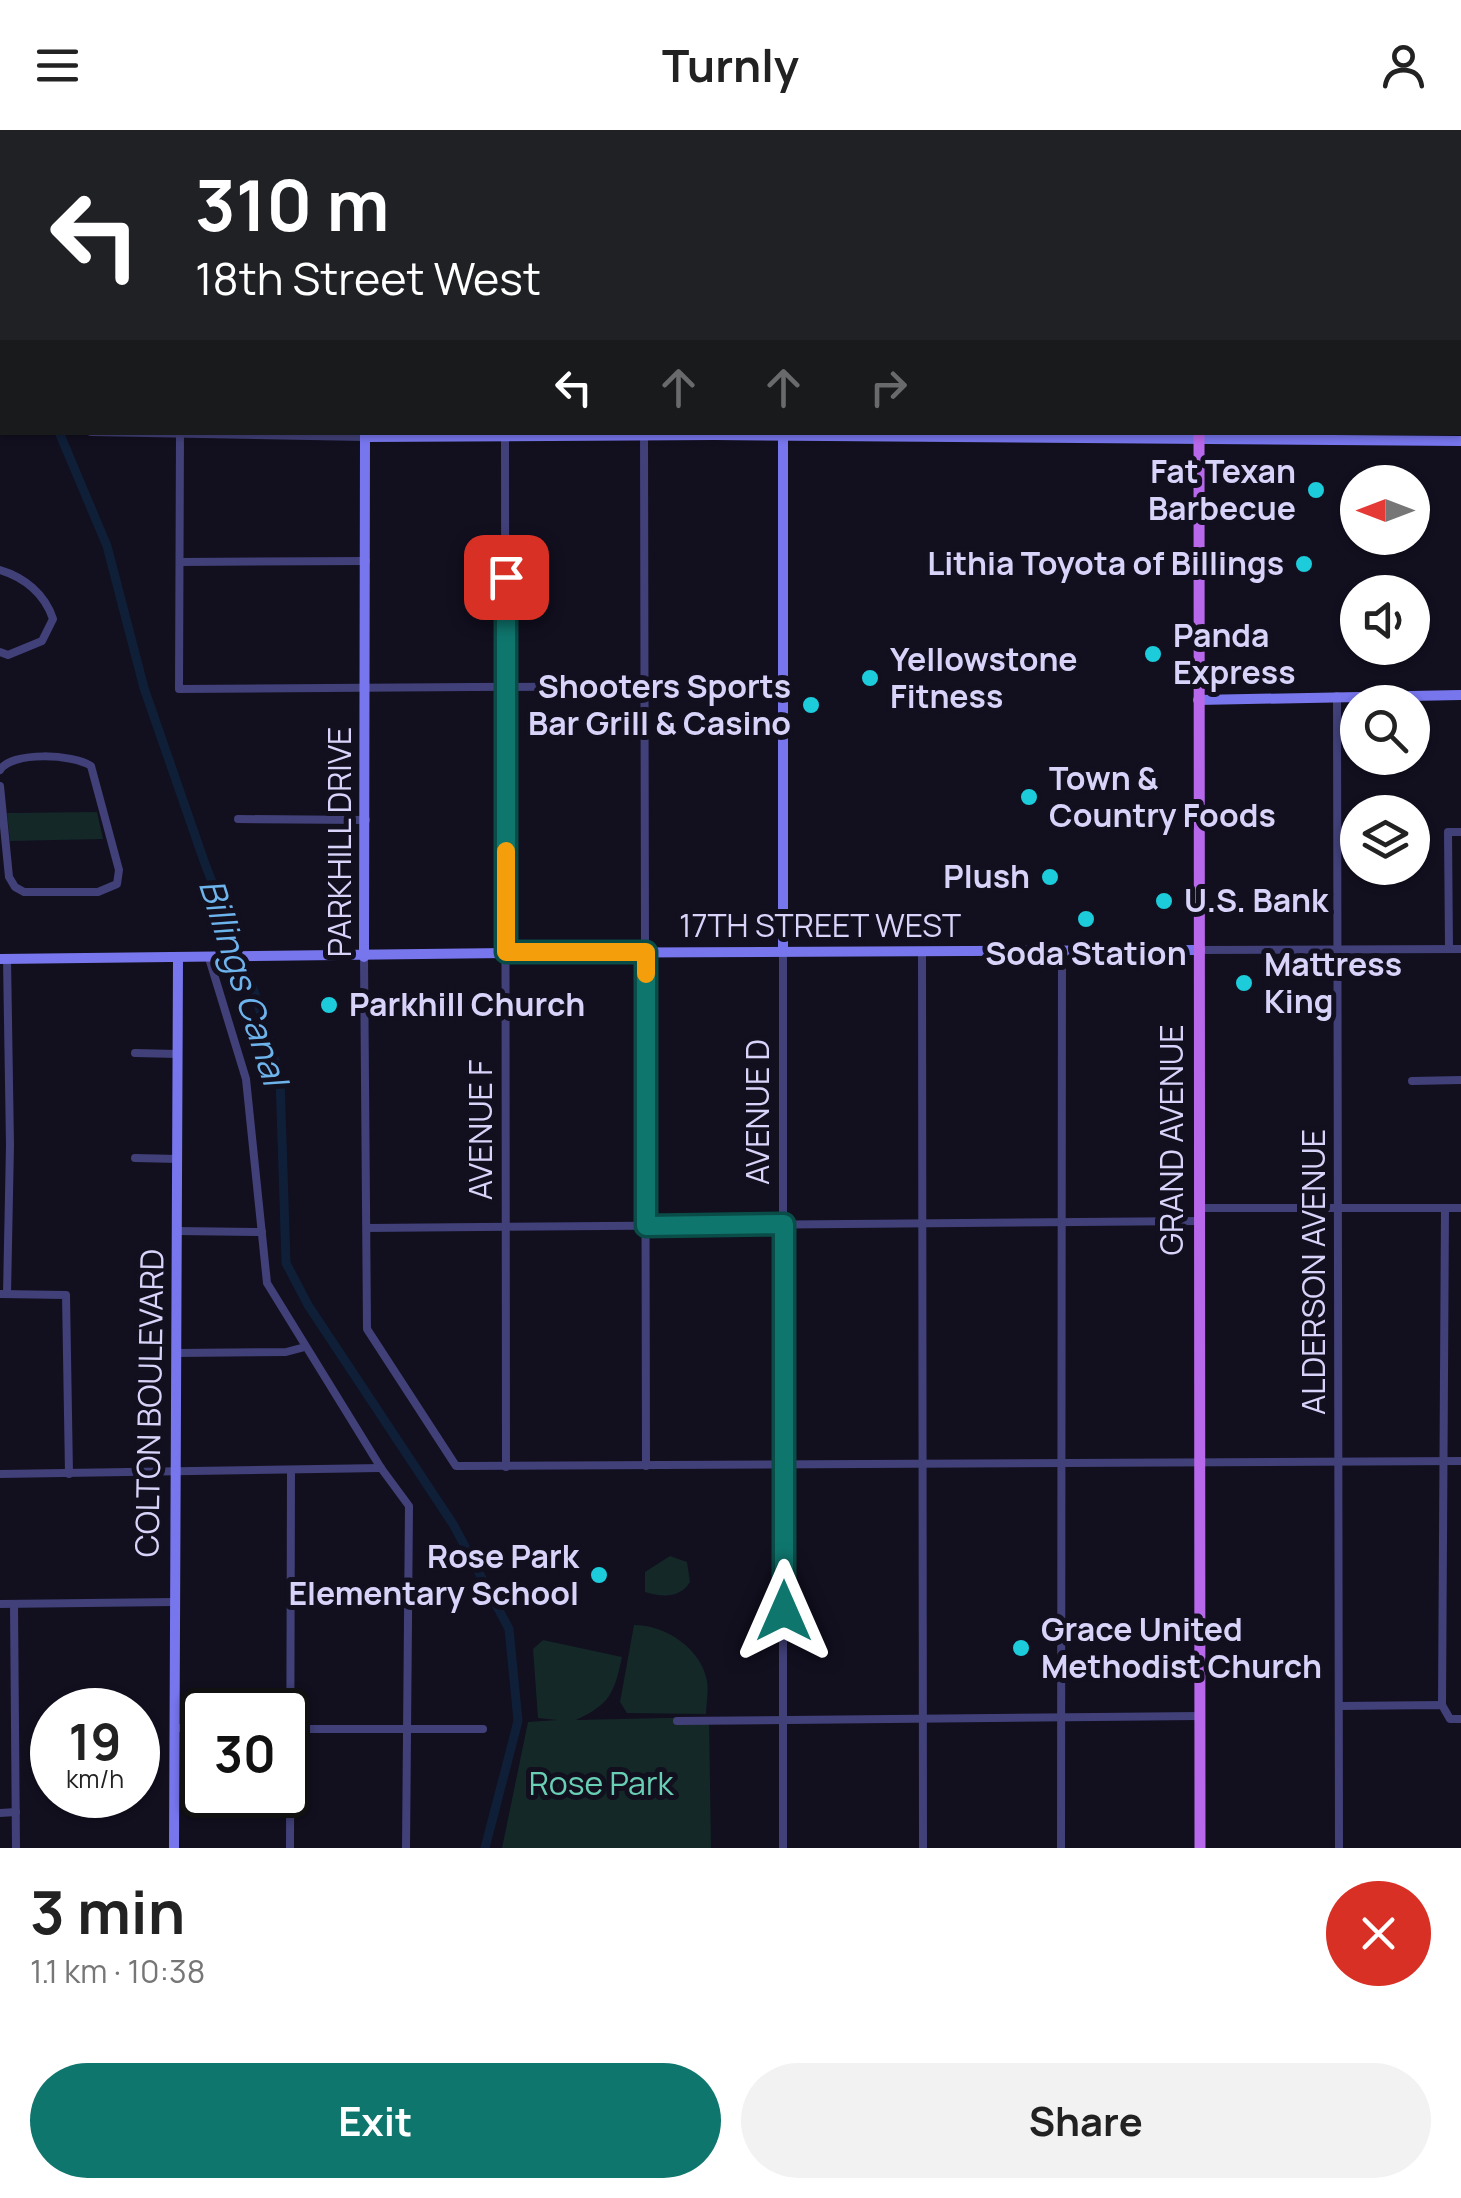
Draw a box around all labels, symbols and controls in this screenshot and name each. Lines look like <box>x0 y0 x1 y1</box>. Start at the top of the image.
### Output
text: Turnly <box>662 34 799 96</box>
icon: menu <box>30 38 85 93</box>
icon: person <box>1376 38 1431 93</box>
text: 310 m <box>195 156 389 252</box>
icon: left <box>30 170 160 300</box>
text: 18th Street West <box>195 247 541 309</box>
icon: left <box>546 360 601 415</box>
icon: ahead <box>651 360 706 415</box>
icon: ahead <box>756 360 811 415</box>
icon: right <box>861 360 916 415</box>
place label: Fat Texan Barbecue <box>1148 449 1296 530</box>
north arrow <box>1340 465 1430 555</box>
map controls <box>1340 465 1430 885</box>
marker: Fat Texan Barbecue <box>1305 479 1327 501</box>
pin <box>464 535 549 620</box>
place label: Lithia Toyota of Billings <box>927 541 1284 585</box>
icon: arrive <box>479 550 534 605</box>
marker: Lithia Toyota of Billings <box>1293 553 1315 575</box>
button: sound <box>1340 575 1430 665</box>
place label: Panda Express <box>1173 613 1296 694</box>
place label: Yellowstone Fitness <box>890 637 1078 718</box>
marker: Panda Express <box>1142 643 1164 665</box>
place label: Shooters Sports Bar Grill & Casino <box>528 664 791 745</box>
marker: Yellowstone Fitness <box>859 667 881 689</box>
button: search <box>1340 685 1430 775</box>
marker: Shooters Sports Bar Grill & Casino <box>800 694 822 716</box>
street label: PARKHILL DRIVE <box>317 727 361 957</box>
place label: Town & Country Foods <box>1049 756 1276 837</box>
marker: Town & Country Foods <box>1018 786 1040 808</box>
button: layers <box>1340 795 1430 885</box>
place label: Plush <box>943 854 1030 898</box>
marker: Plush <box>1039 866 1061 888</box>
water label: Billings Canal <box>188 873 301 1094</box>
place label: U.S. Bank <box>1184 878 1329 922</box>
marker: U.S. Bank <box>1153 890 1175 912</box>
street label: 17TH STREET WEST <box>679 903 961 947</box>
marker: Soda Station <box>1075 908 1097 930</box>
place label: Soda Station <box>985 931 1187 975</box>
place label: Mattress King <box>1264 942 1402 1023</box>
marker: Mattress King <box>1233 972 1255 994</box>
place label: Parkhill Church <box>349 982 585 1026</box>
marker: Parkhill Church <box>318 994 340 1016</box>
street label: GRAND AVENUE <box>1149 1025 1193 1256</box>
street label: AVENUE D <box>735 1039 779 1185</box>
street label: AVENUE F <box>458 1060 502 1200</box>
street label: ALDERSON AVENUE <box>1291 1129 1335 1415</box>
street label: COLTON BOULEVARD <box>124 1248 174 1558</box>
place label: Rose Park Elementary School <box>288 1534 580 1615</box>
position arrow <box>732 1559 836 1663</box>
marker: Rose Park Elementary School <box>588 1564 610 1586</box>
place label: Grace United Methodist Church <box>1041 1607 1322 1688</box>
marker: Grace United Methodist Church <box>1010 1637 1032 1659</box>
speed limit sign: 30 <box>180 1688 310 1818</box>
text: 19 <box>69 1707 121 1775</box>
text: km/h <box>66 1761 124 1796</box>
park label: Rose Park <box>529 1761 674 1805</box>
text: 3 min <box>30 1870 185 1952</box>
button: close <box>1326 1881 1431 1986</box>
text: 1.1 km · 10:38 <box>30 1949 205 1993</box>
button: Exit <box>30 2063 721 2178</box>
button: Share <box>741 2063 1431 2178</box>

